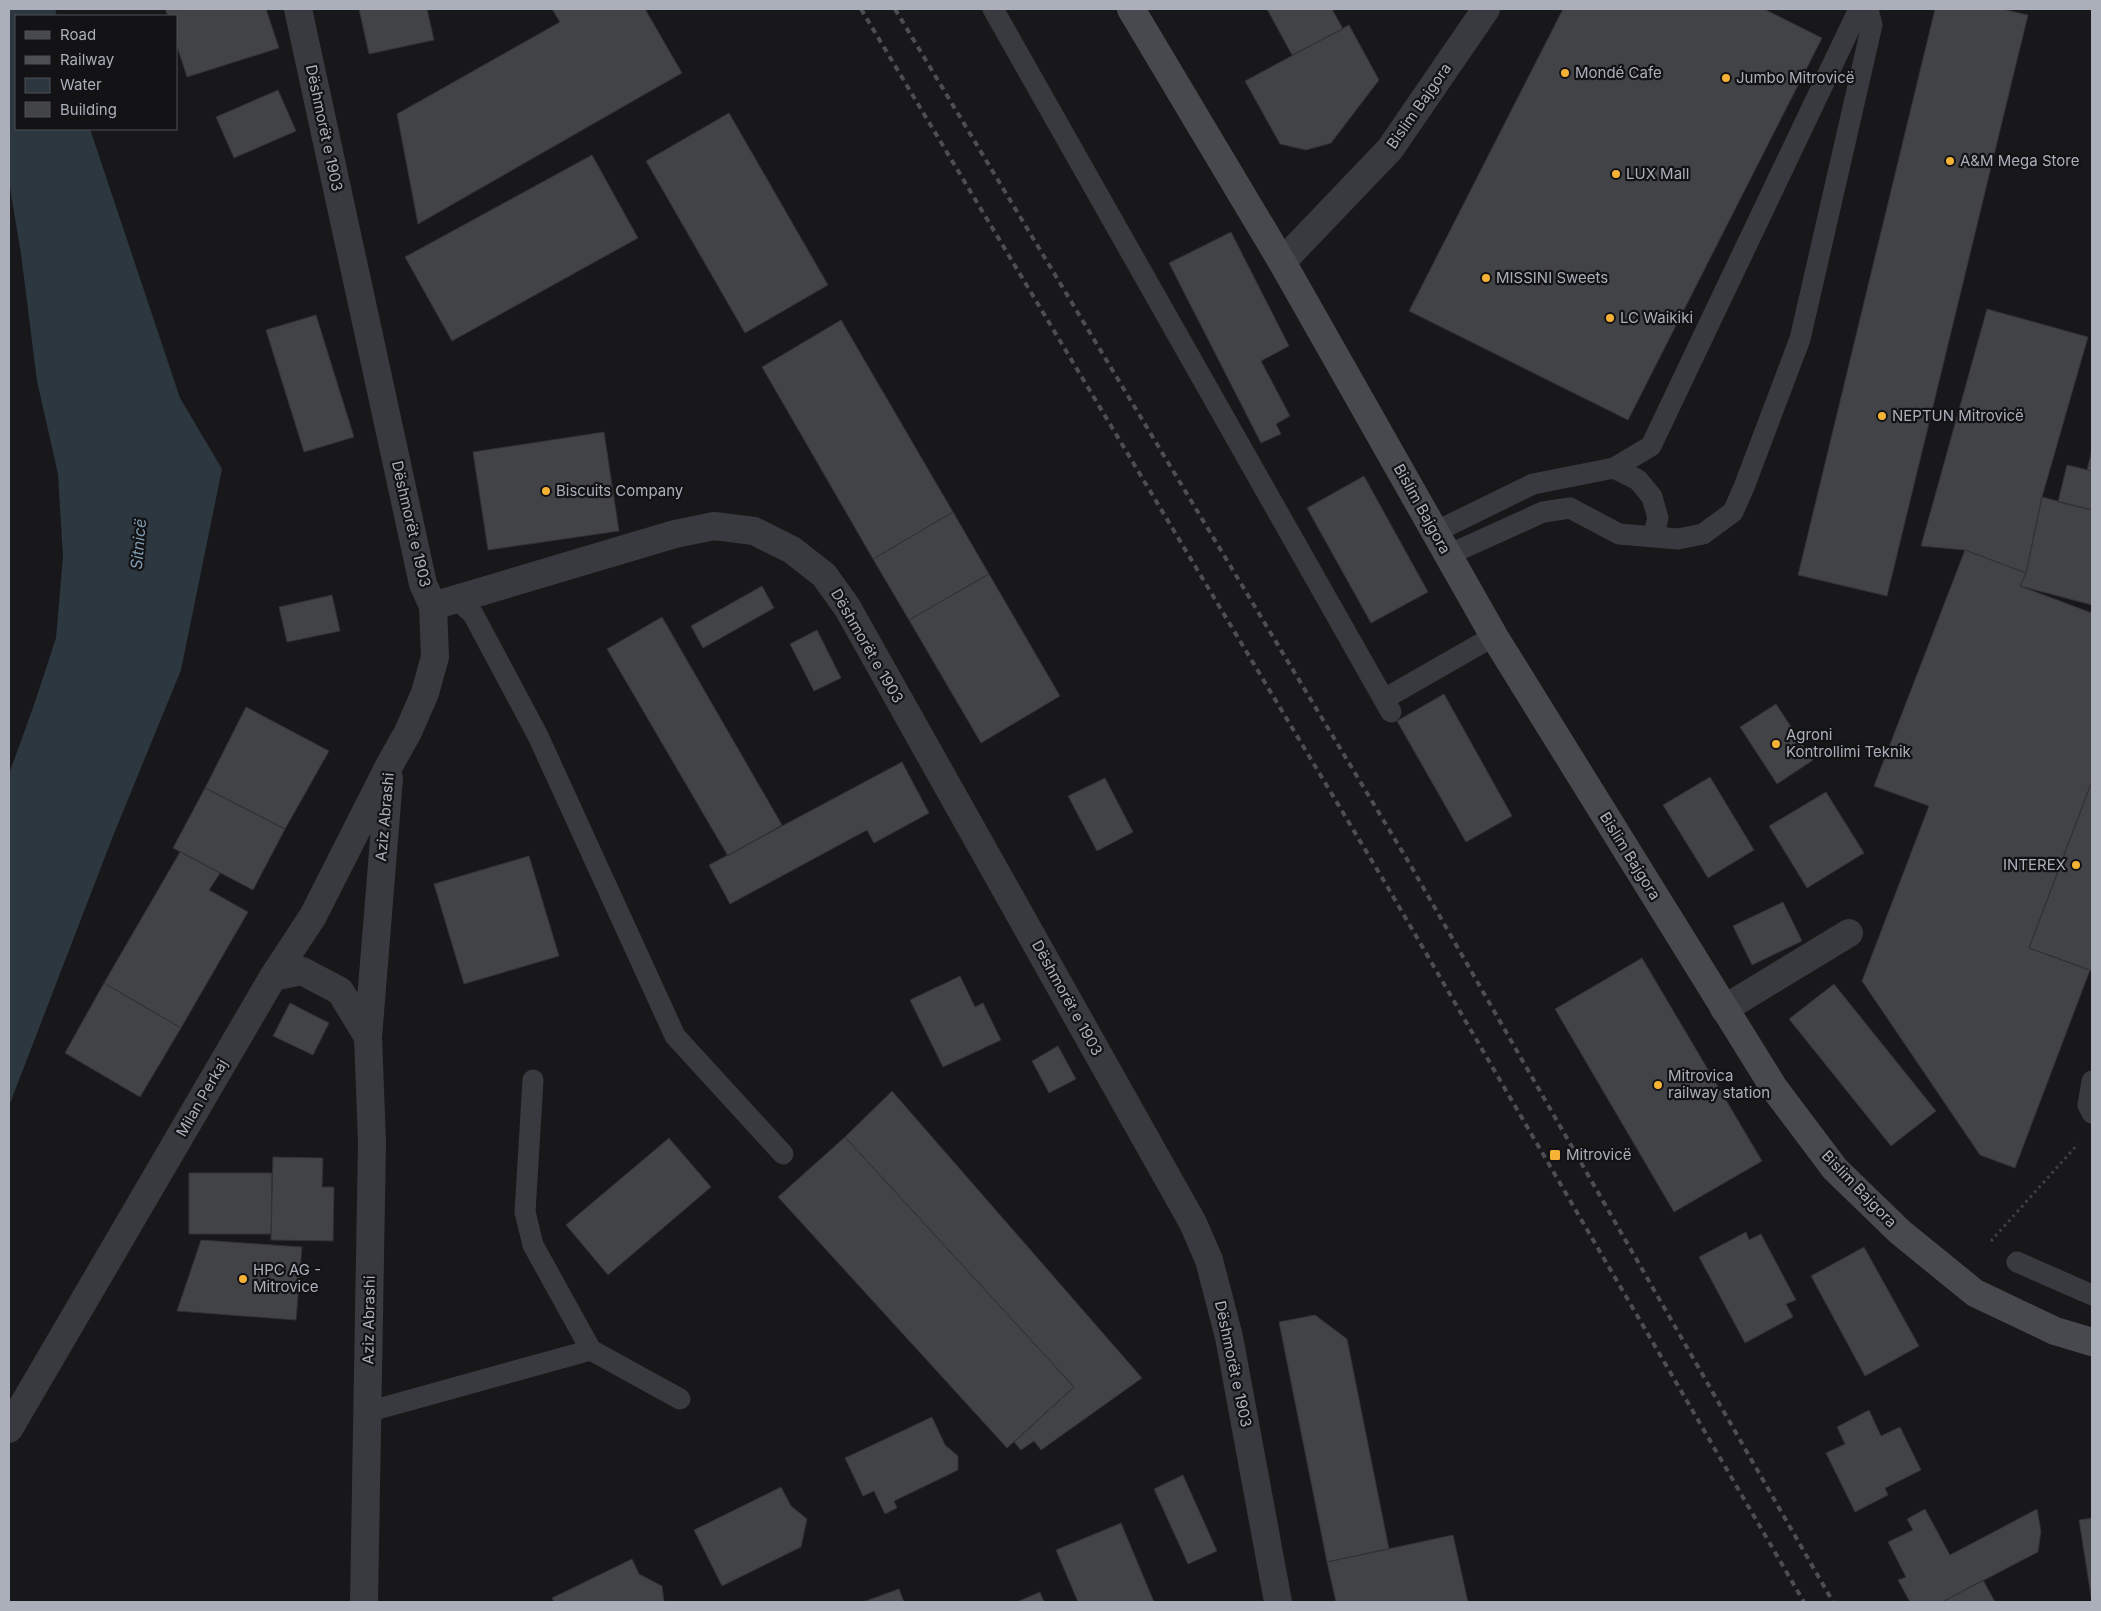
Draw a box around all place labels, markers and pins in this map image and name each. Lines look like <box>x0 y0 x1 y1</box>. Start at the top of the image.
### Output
place label: Mondé Cafe <box>1575 63 1662 82</box>
marker: Mondé Cafe <box>1559 67 1571 79</box>
place label: Jumbo Mitrovicë <box>1736 68 1855 87</box>
marker: Jumbo Mitrovicë <box>1720 72 1732 84</box>
place label: A&M Mega Store <box>1960 151 2079 170</box>
marker: A&M Mega Store <box>1944 155 1956 167</box>
place label: LUX Mall <box>1626 164 1689 183</box>
marker: LUX Mall <box>1610 168 1622 180</box>
place label: MISSINI Sweets <box>1496 268 1608 287</box>
marker: MISSINI Sweets <box>1480 272 1492 284</box>
place label: LC Waikiki <box>1620 308 1693 327</box>
marker: LC Waikiki <box>1604 312 1616 324</box>
place label: NEPTUN Mitrovicë <box>1892 406 2024 425</box>
marker: NEPTUN Mitrovicë <box>1876 410 1888 422</box>
place label: Biscuits Company <box>556 481 684 500</box>
marker: Biscuits Company <box>540 485 552 497</box>
place label: Agroni Kontrollimi Teknik <box>1786 725 1912 761</box>
marker: Agroni Kontrollimi Teknik <box>1770 738 1782 750</box>
place label: INTEREX <box>2003 855 2066 874</box>
marker: INTEREX <box>2070 859 2082 871</box>
place label: Mitrovica railway station <box>1668 1066 1770 1102</box>
marker: Mitrovica railway station <box>1652 1079 1664 1091</box>
place label: Mitrovicë <box>1566 1145 1632 1164</box>
marker: Mitrovicë <box>1548 1148 1562 1162</box>
place label: HPC AG - Mitrovice <box>253 1260 321 1296</box>
marker: HPC AG - Mitrovice <box>237 1273 249 1285</box>

